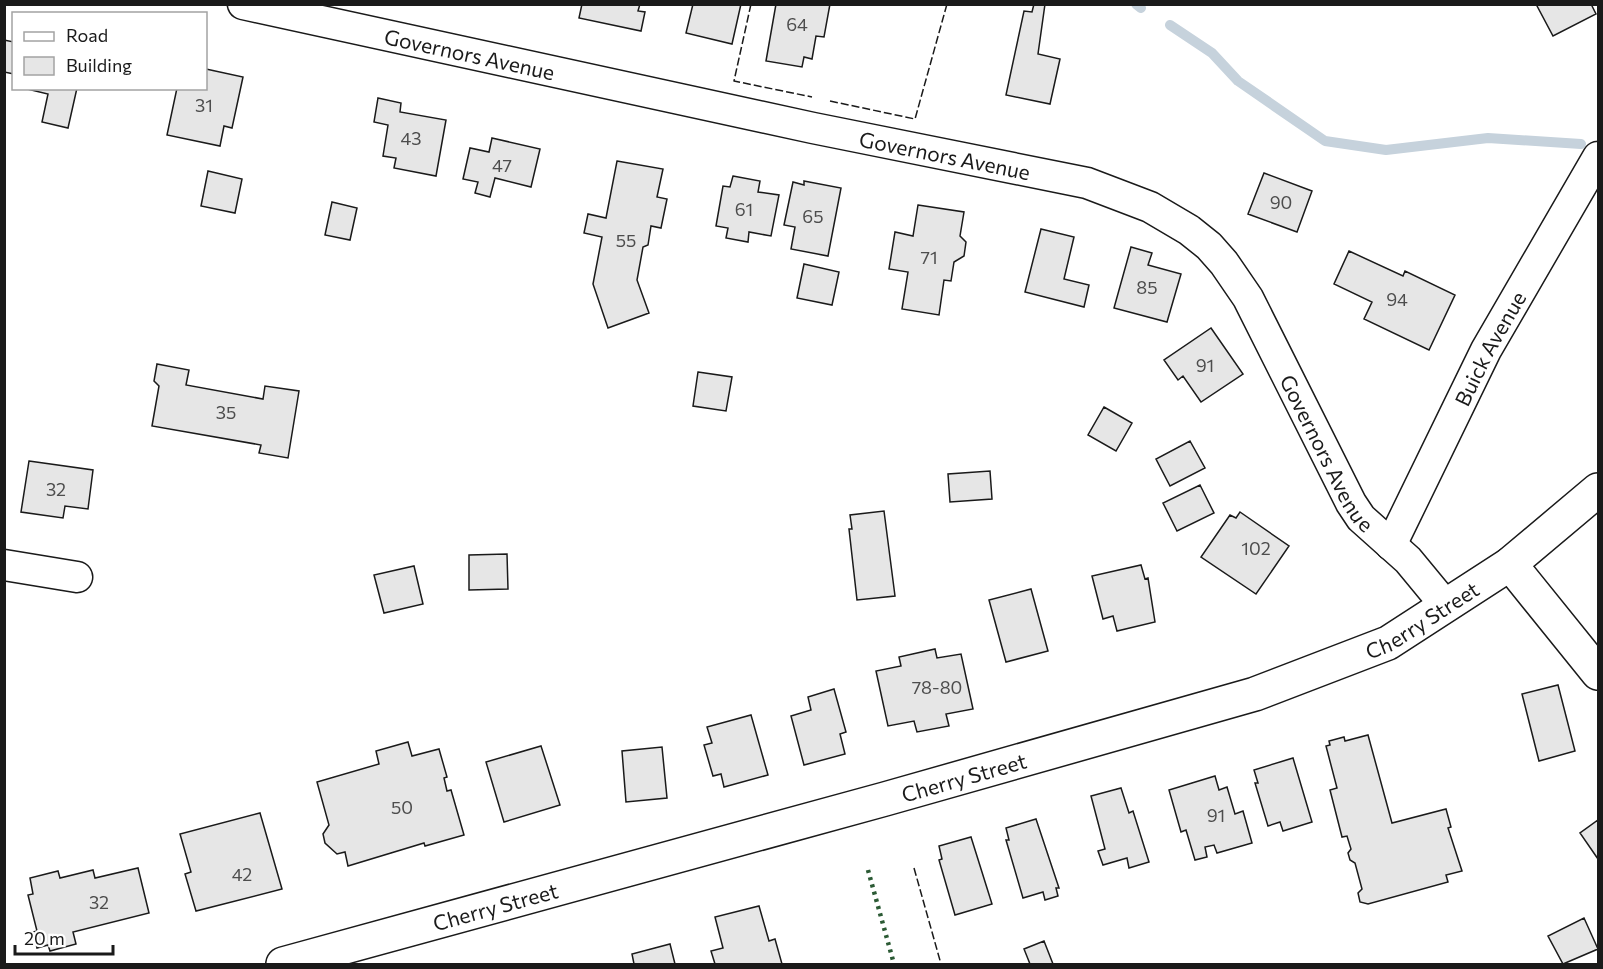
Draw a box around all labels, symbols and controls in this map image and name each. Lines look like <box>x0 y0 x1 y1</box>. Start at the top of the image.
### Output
legend <box>12 12 207 90</box>
house number: 64 <box>786 13 808 35</box>
street label: Governors Avenue <box>382 23 557 84</box>
text: Road <box>66 24 108 46</box>
text: Building <box>66 54 132 76</box>
house number: 31 <box>195 94 213 116</box>
street label: Governors Avenue <box>857 125 1033 184</box>
house number: 43 <box>400 127 422 149</box>
house number: 47 <box>492 154 512 176</box>
house number: 90 <box>1270 191 1292 213</box>
house number: 61 <box>735 198 753 220</box>
house number: 65 <box>802 205 824 227</box>
house number: 55 <box>616 229 636 251</box>
house number: 71 <box>920 246 938 268</box>
house number: 85 <box>1136 276 1158 298</box>
street label: Buick Avenue <box>1448 286 1530 410</box>
house number: 94 <box>1386 288 1408 310</box>
house number: 91 <box>1196 354 1214 376</box>
street label: Governors Avenue <box>1276 370 1379 536</box>
house number: 35 <box>216 401 236 423</box>
house number: 32 <box>46 478 66 500</box>
house number: 102 <box>1241 537 1271 559</box>
street label: Cherry Street <box>1362 575 1483 663</box>
house number: 78-80 <box>912 676 962 698</box>
street label: Cherry Street <box>898 747 1029 806</box>
house number: 50 <box>391 796 413 818</box>
house number: 91 <box>1207 804 1225 826</box>
house number: 42 <box>232 863 252 885</box>
street label: Cherry Street <box>430 877 560 935</box>
house number: 32 <box>89 891 109 913</box>
scale bar <box>15 918 112 956</box>
text: 20 m <box>24 927 65 949</box>

